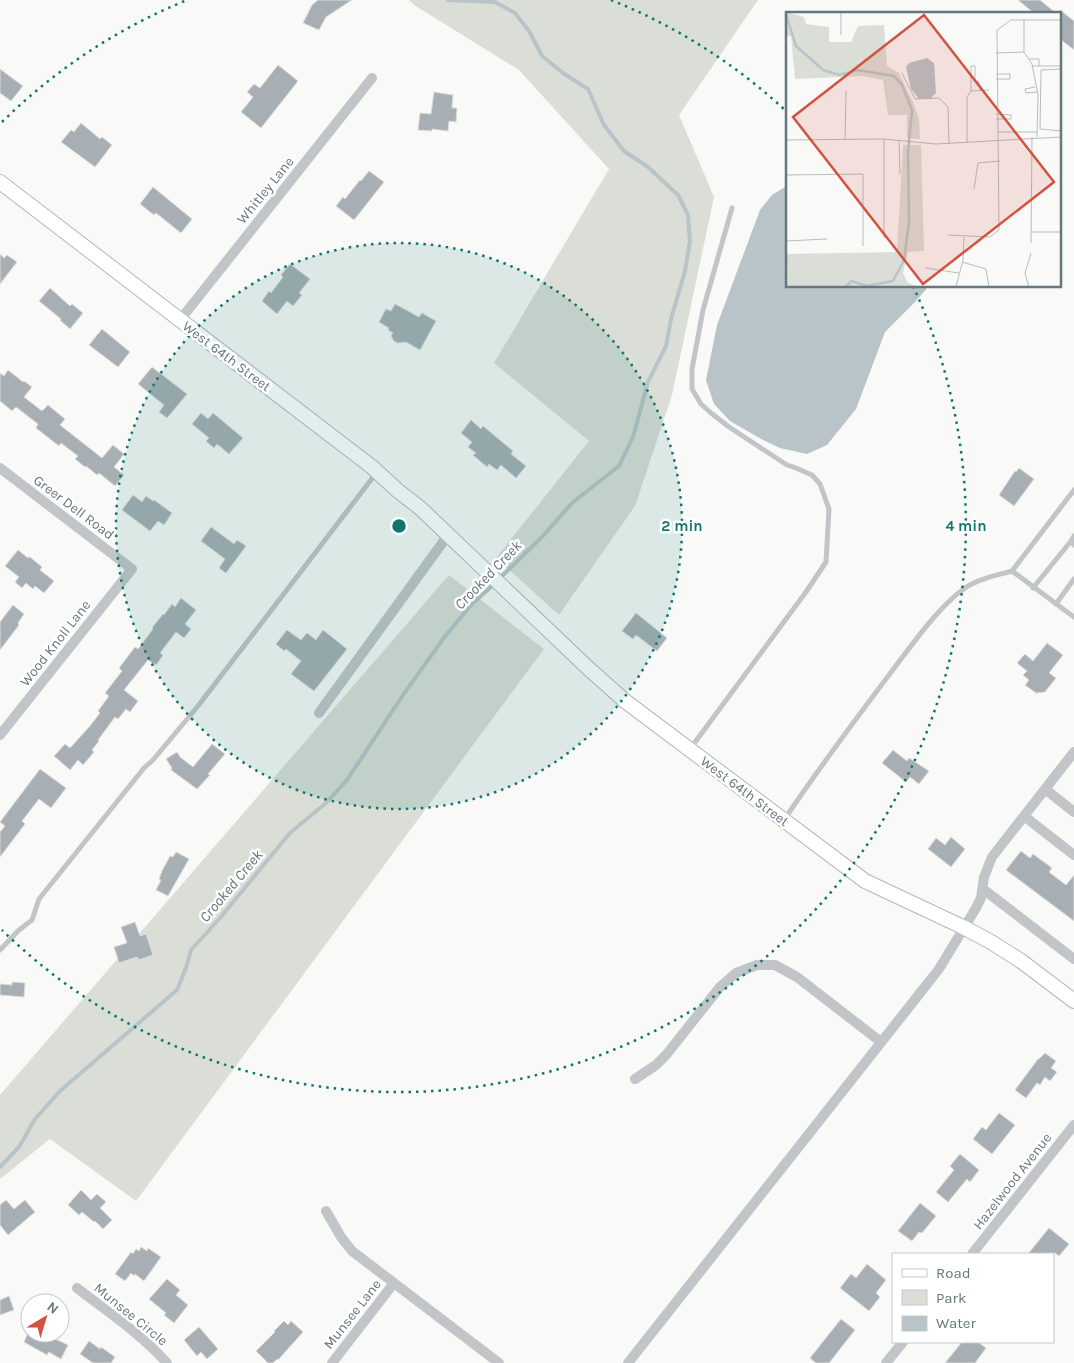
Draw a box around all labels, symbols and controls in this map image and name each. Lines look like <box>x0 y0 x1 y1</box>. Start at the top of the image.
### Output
inset map <box>786 12 1062 288</box>
street label: Whitley Lane <box>233 153 298 227</box>
street label: West 64th Street <box>179 318 274 395</box>
street label: Greer Dell Road <box>30 472 117 543</box>
centre of rings <box>390 517 408 535</box>
text: 2 min <box>661 517 703 535</box>
text: 4 min <box>945 517 987 535</box>
water label: Crooked Creek <box>451 537 526 613</box>
street label: Wood Knoll Lane <box>16 597 94 690</box>
street label: West 64th Street <box>697 753 792 830</box>
water label: Crooked Creek <box>196 846 267 926</box>
street label: Hazelwood Avenue <box>969 1130 1055 1233</box>
legend <box>892 1253 1054 1343</box>
text: Road <box>936 1264 971 1282</box>
street label: Munsee Lane <box>320 1276 385 1353</box>
street label: Munsee Circle <box>90 1279 171 1349</box>
text: Park <box>936 1289 966 1307</box>
north arrow <box>20 1293 70 1343</box>
text: N <box>44 1298 62 1318</box>
text: Water <box>936 1314 977 1332</box>

